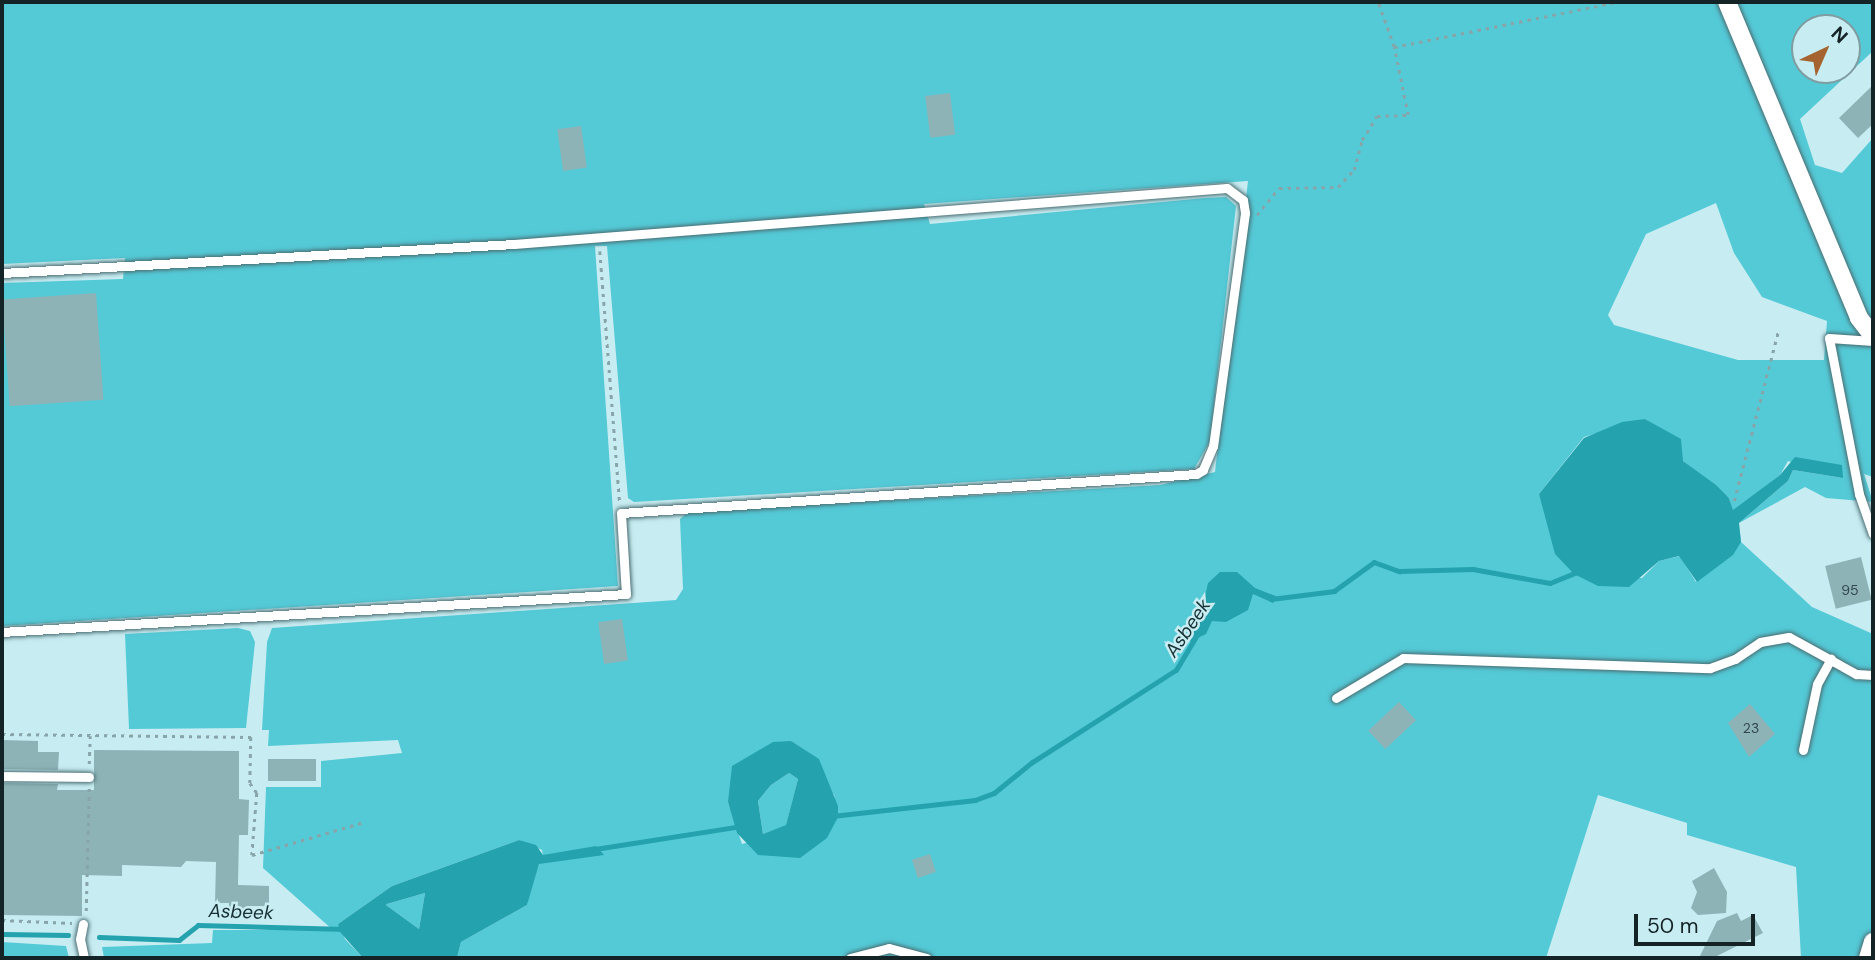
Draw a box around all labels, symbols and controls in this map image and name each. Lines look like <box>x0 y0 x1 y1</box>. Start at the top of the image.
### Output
north arrow <box>1791 14 1861 84</box>
text: N <box>1826 21 1853 49</box>
house number: 95 <box>1841 582 1859 598</box>
water label: Asbeek <box>1160 595 1216 661</box>
house number: 23 <box>1743 720 1759 736</box>
water label: Asbeek <box>208 899 274 925</box>
scale bar <box>1637 900 1758 944</box>
text: 50 m <box>1647 912 1698 940</box>

